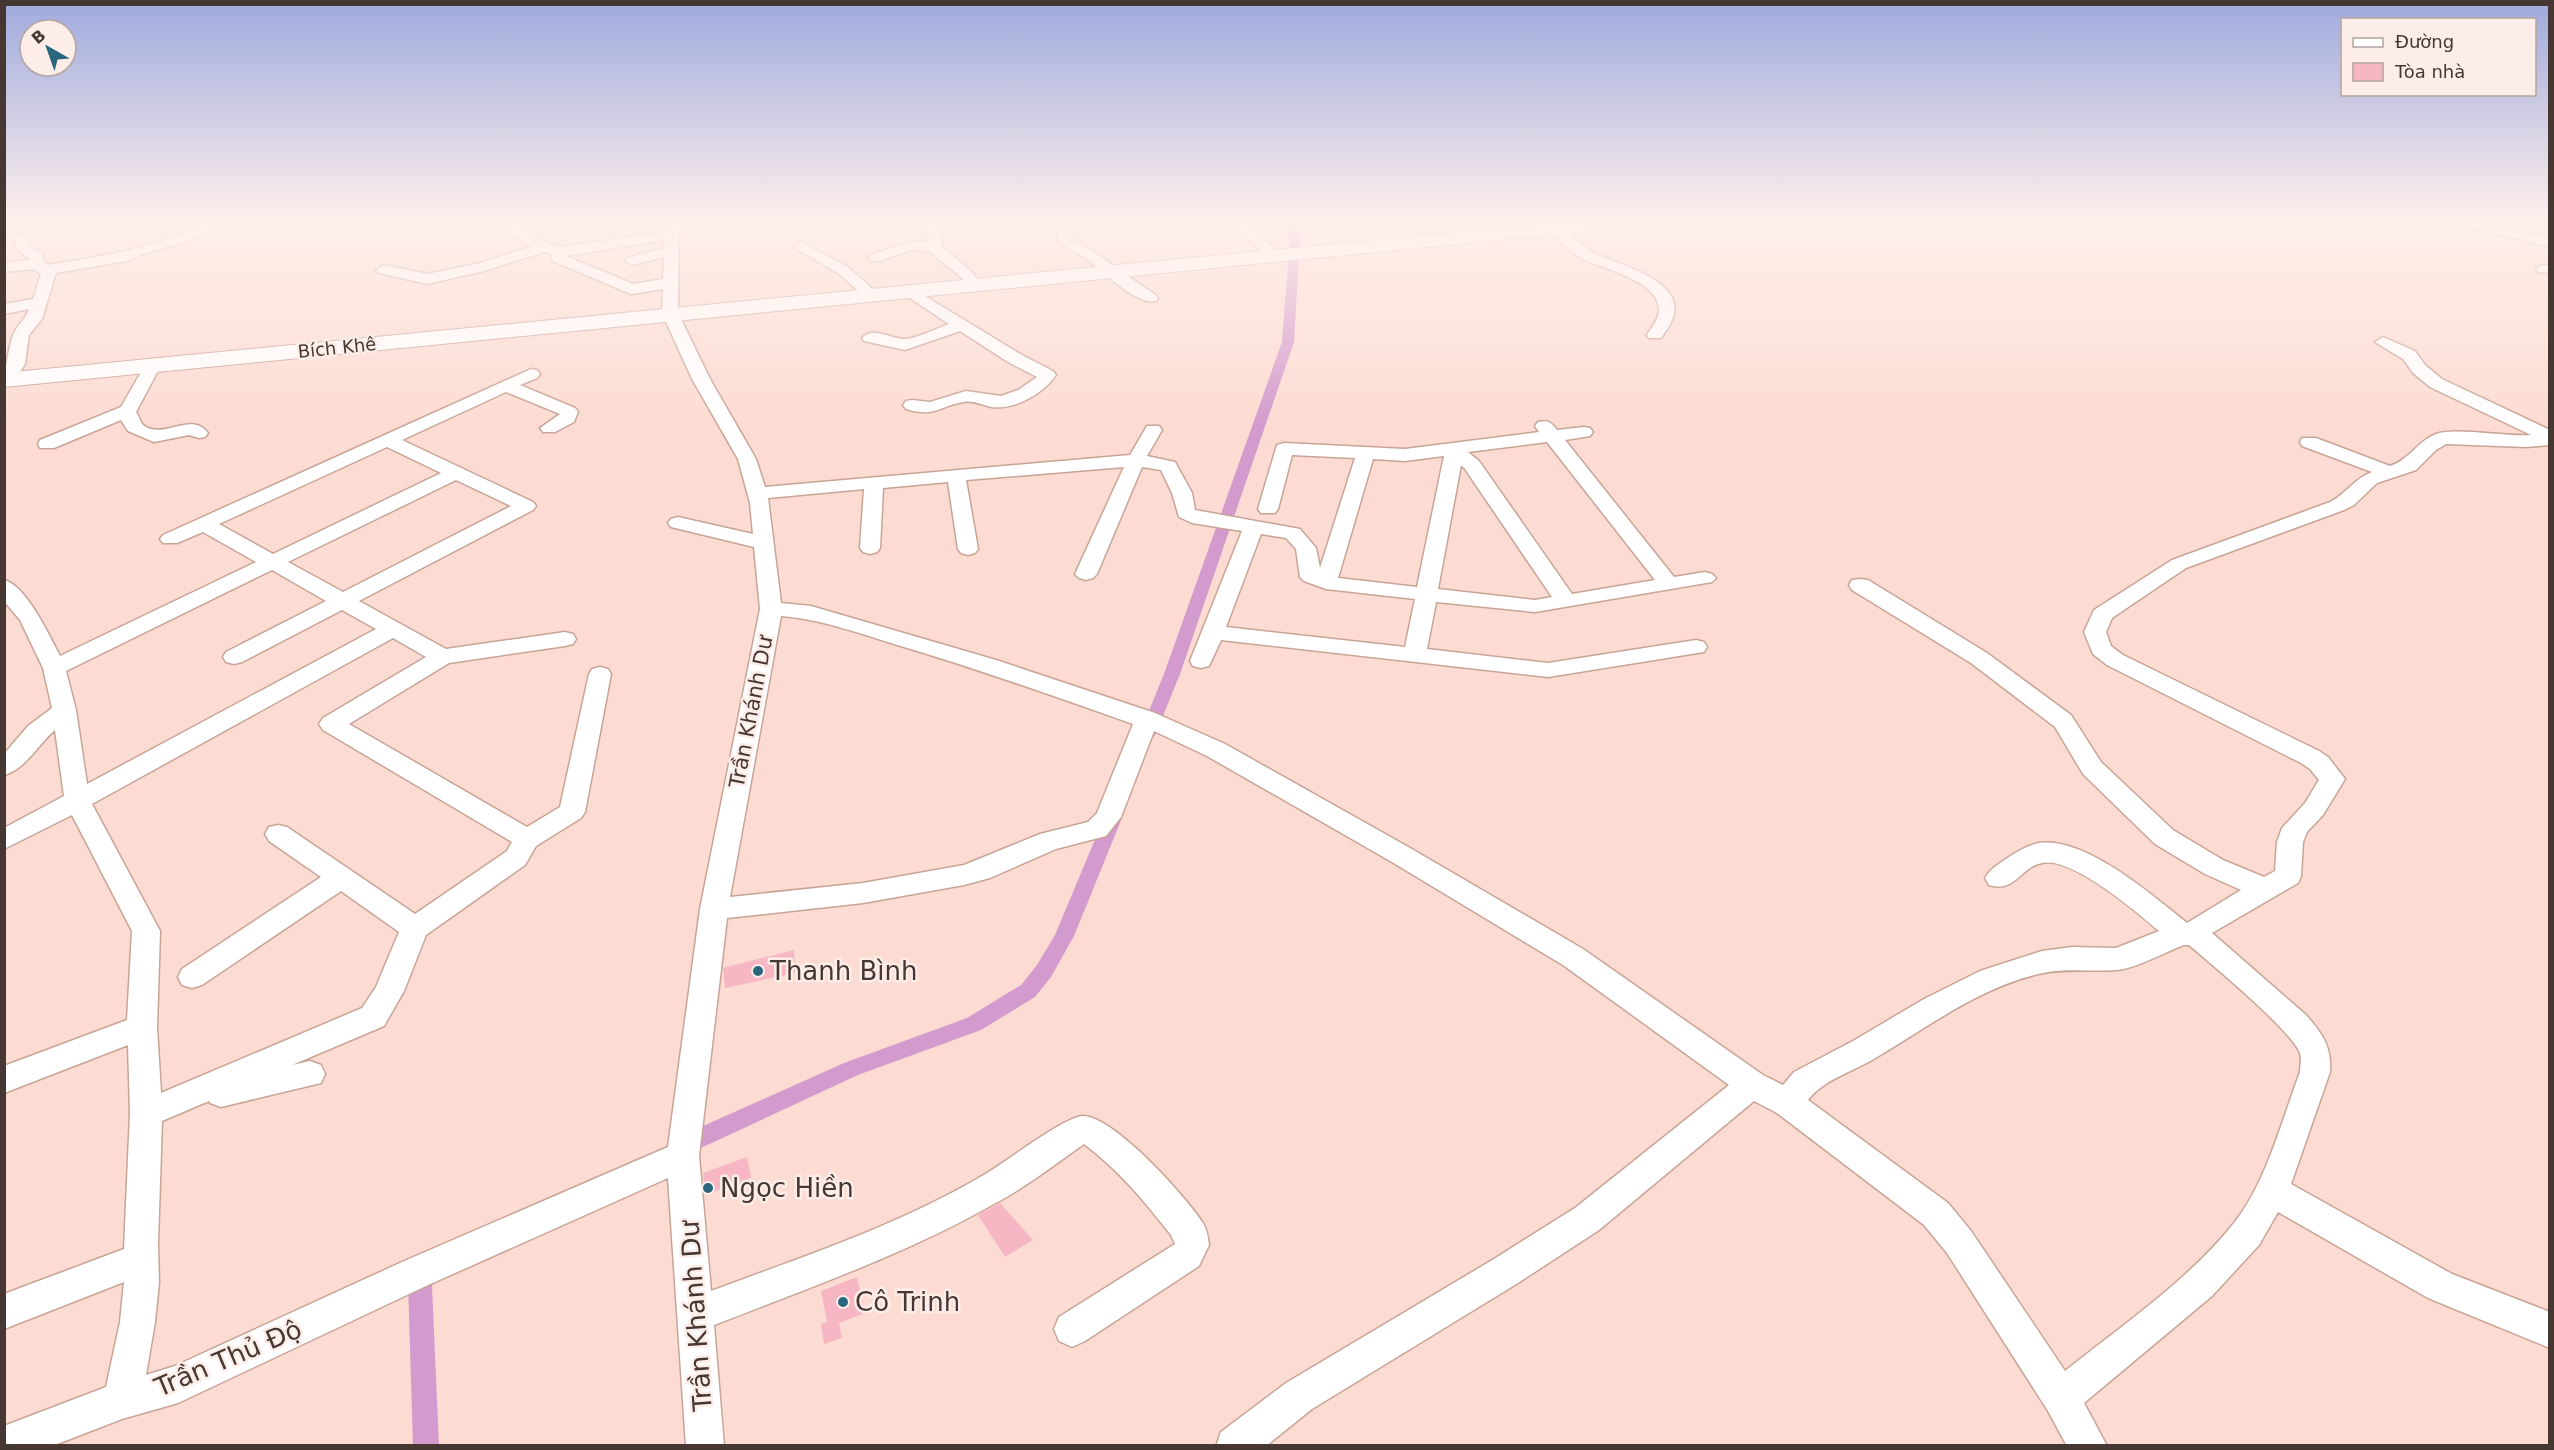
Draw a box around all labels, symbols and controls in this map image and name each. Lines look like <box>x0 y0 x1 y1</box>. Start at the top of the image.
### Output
north arrow <box>18 18 78 78</box>
legend <box>2341 18 2536 96</box>
text: B <box>28 26 49 48</box>
text: Đường <box>2395 31 2454 52</box>
text: Tòa nhà <box>2394 61 2465 82</box>
street label: Bích Khê <box>297 333 377 362</box>
street label: Trần Khánh Dư <box>724 632 778 791</box>
place label: Thanh Bình <box>769 956 918 986</box>
marker: Thanh Bình <box>751 964 765 978</box>
place label: Ngọc Hiền <box>720 1173 854 1203</box>
marker: Ngọc Hiền <box>701 1181 715 1195</box>
street label: Trần Khánh Dư <box>674 1218 718 1413</box>
place label: Cô Trinh <box>855 1287 960 1317</box>
marker: Cô Trinh <box>836 1295 850 1309</box>
street label: Trần Thủ Độ <box>149 1314 306 1403</box>

